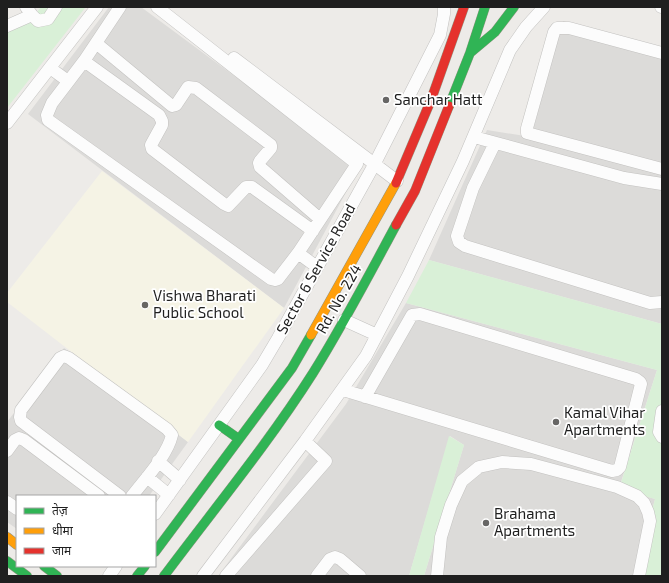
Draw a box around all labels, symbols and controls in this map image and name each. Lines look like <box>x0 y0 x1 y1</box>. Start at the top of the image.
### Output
place label: Sanchar Hatt <box>394 90 483 108</box>
marker: Sanchar Hatt <box>381 95 391 105</box>
street label: Sector 6 Service Road <box>272 200 358 337</box>
street label: Rd. No. 224 <box>312 261 365 336</box>
place label: Vishwa Bharati Public School <box>153 286 256 321</box>
marker: Vishwa Bharati Public School <box>140 300 150 310</box>
place label: Kamal Vihar Apartments <box>564 403 645 438</box>
marker: Kamal Vihar Apartments <box>551 417 561 427</box>
legend <box>16 495 156 567</box>
text: तेज़ <box>52 503 69 517</box>
place label: Brahama Apartments <box>494 504 575 539</box>
marker: Brahama Apartments <box>481 518 491 528</box>
text: धीमा <box>52 523 74 537</box>
text: जाम <box>52 543 72 557</box>

